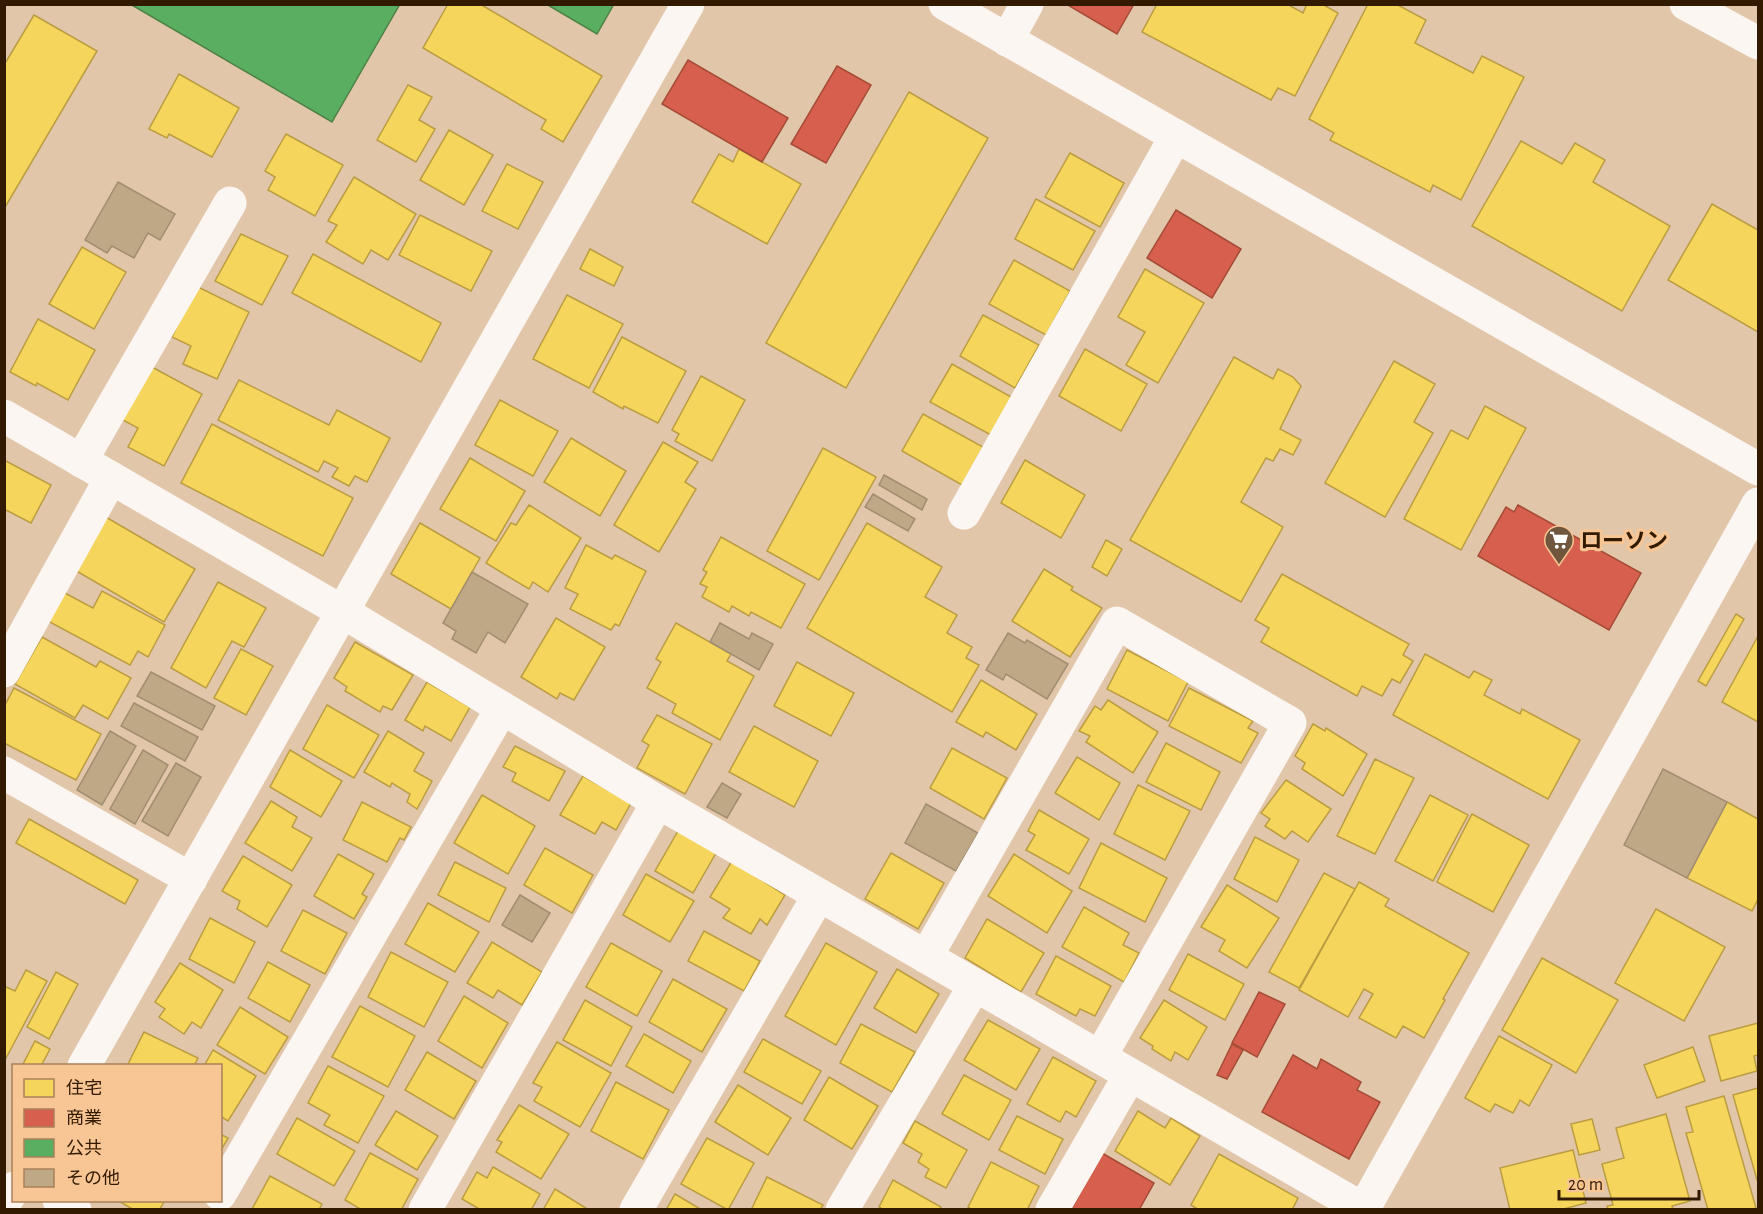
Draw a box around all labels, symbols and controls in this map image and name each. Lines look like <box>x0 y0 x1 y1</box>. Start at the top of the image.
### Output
supermarket icon: ローソン <box>1543 524 1575 566</box>
place label: ローソン <box>1580 530 1668 552</box>
legend <box>12 1064 222 1202</box>
text: 住宅 <box>66 1079 102 1098</box>
text: 商業 <box>66 1109 102 1128</box>
text: 公共 <box>66 1139 102 1158</box>
scale bar <box>1559 1163 1698 1201</box>
text: その他 <box>66 1169 120 1188</box>
text: 20 m <box>1568 1176 1603 1194</box>

